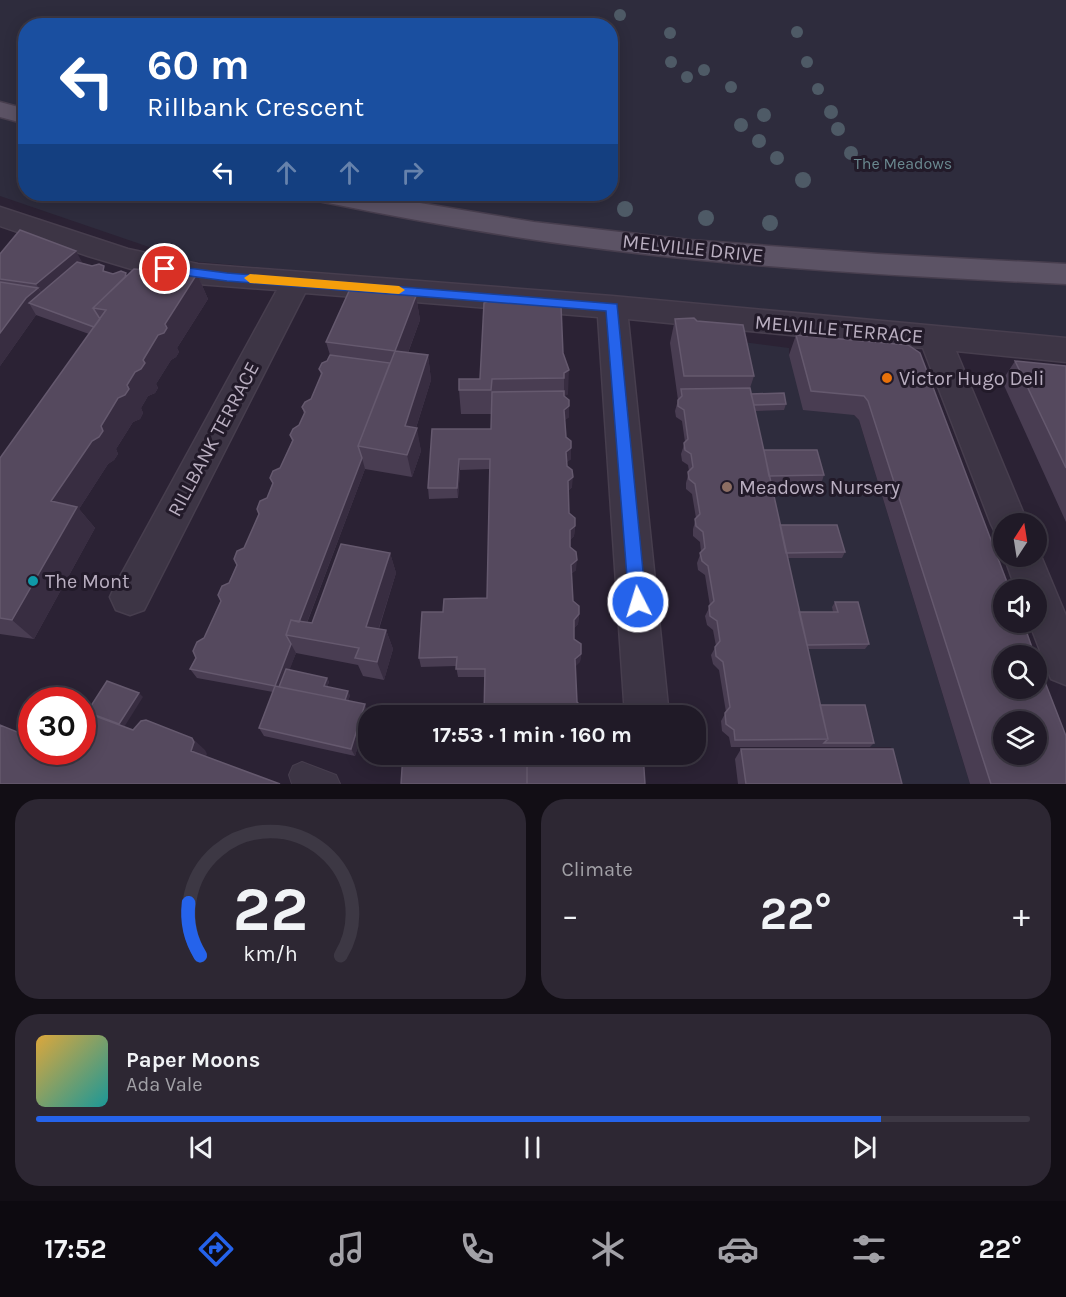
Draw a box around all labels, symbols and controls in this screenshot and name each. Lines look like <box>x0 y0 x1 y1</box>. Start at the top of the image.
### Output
text: 60 m <box>147 40 250 90</box>
icon: left <box>48 42 126 120</box>
text: Rillbank Crescent <box>147 91 364 123</box>
park label: The Meadows <box>854 154 952 173</box>
icon: left <box>207 156 240 189</box>
icon: ahead <box>270 156 303 189</box>
icon: ahead <box>333 156 366 189</box>
icon: right <box>396 156 429 189</box>
street label: MELVILLE DRIVE <box>621 230 765 267</box>
pin <box>139 243 190 294</box>
icon: arrive <box>148 252 181 285</box>
street label: MELVILLE TERRACE <box>754 311 924 348</box>
street label: RILLBANK TERRACE <box>163 358 264 520</box>
place label: Victor Hugo Deli <box>899 367 1044 390</box>
marker: Victor Hugo Deli <box>880 371 894 385</box>
place label: Meadows Nursery <box>739 476 900 499</box>
marker: Meadows Nursery <box>720 480 734 494</box>
north arrow <box>993 513 1047 567</box>
map controls <box>993 513 1047 765</box>
place label: The Mont <box>45 570 130 593</box>
position arrow <box>606 570 670 634</box>
marker: The Mont <box>26 574 40 588</box>
button: sound <box>993 579 1047 633</box>
button: search <box>993 645 1047 699</box>
speed limit sign: 30 <box>18 687 96 765</box>
button: layers <box>993 711 1047 765</box>
text: 17:53 · 1 min · 160 m <box>432 722 632 748</box>
text: Climate <box>562 858 633 881</box>
text: 22 <box>232 873 308 946</box>
text: 22° <box>760 888 832 940</box>
text: − <box>562 896 579 934</box>
text: + <box>1013 896 1030 934</box>
text: km/h <box>243 941 297 966</box>
text: Paper Moons <box>126 1047 260 1073</box>
text: Ada Vale <box>126 1073 203 1096</box>
icon: previous <box>185 1131 218 1164</box>
icon: pause <box>516 1131 549 1164</box>
icon: next <box>848 1131 881 1164</box>
icon: directions <box>195 1228 237 1270</box>
icon: music <box>326 1228 368 1270</box>
icon: phone <box>456 1228 498 1270</box>
icon: climate <box>587 1228 629 1270</box>
icon: car <box>717 1228 759 1270</box>
icon: filters <box>848 1228 890 1270</box>
text: 17:52 <box>44 1233 107 1265</box>
text: 22° <box>978 1233 1022 1265</box>

